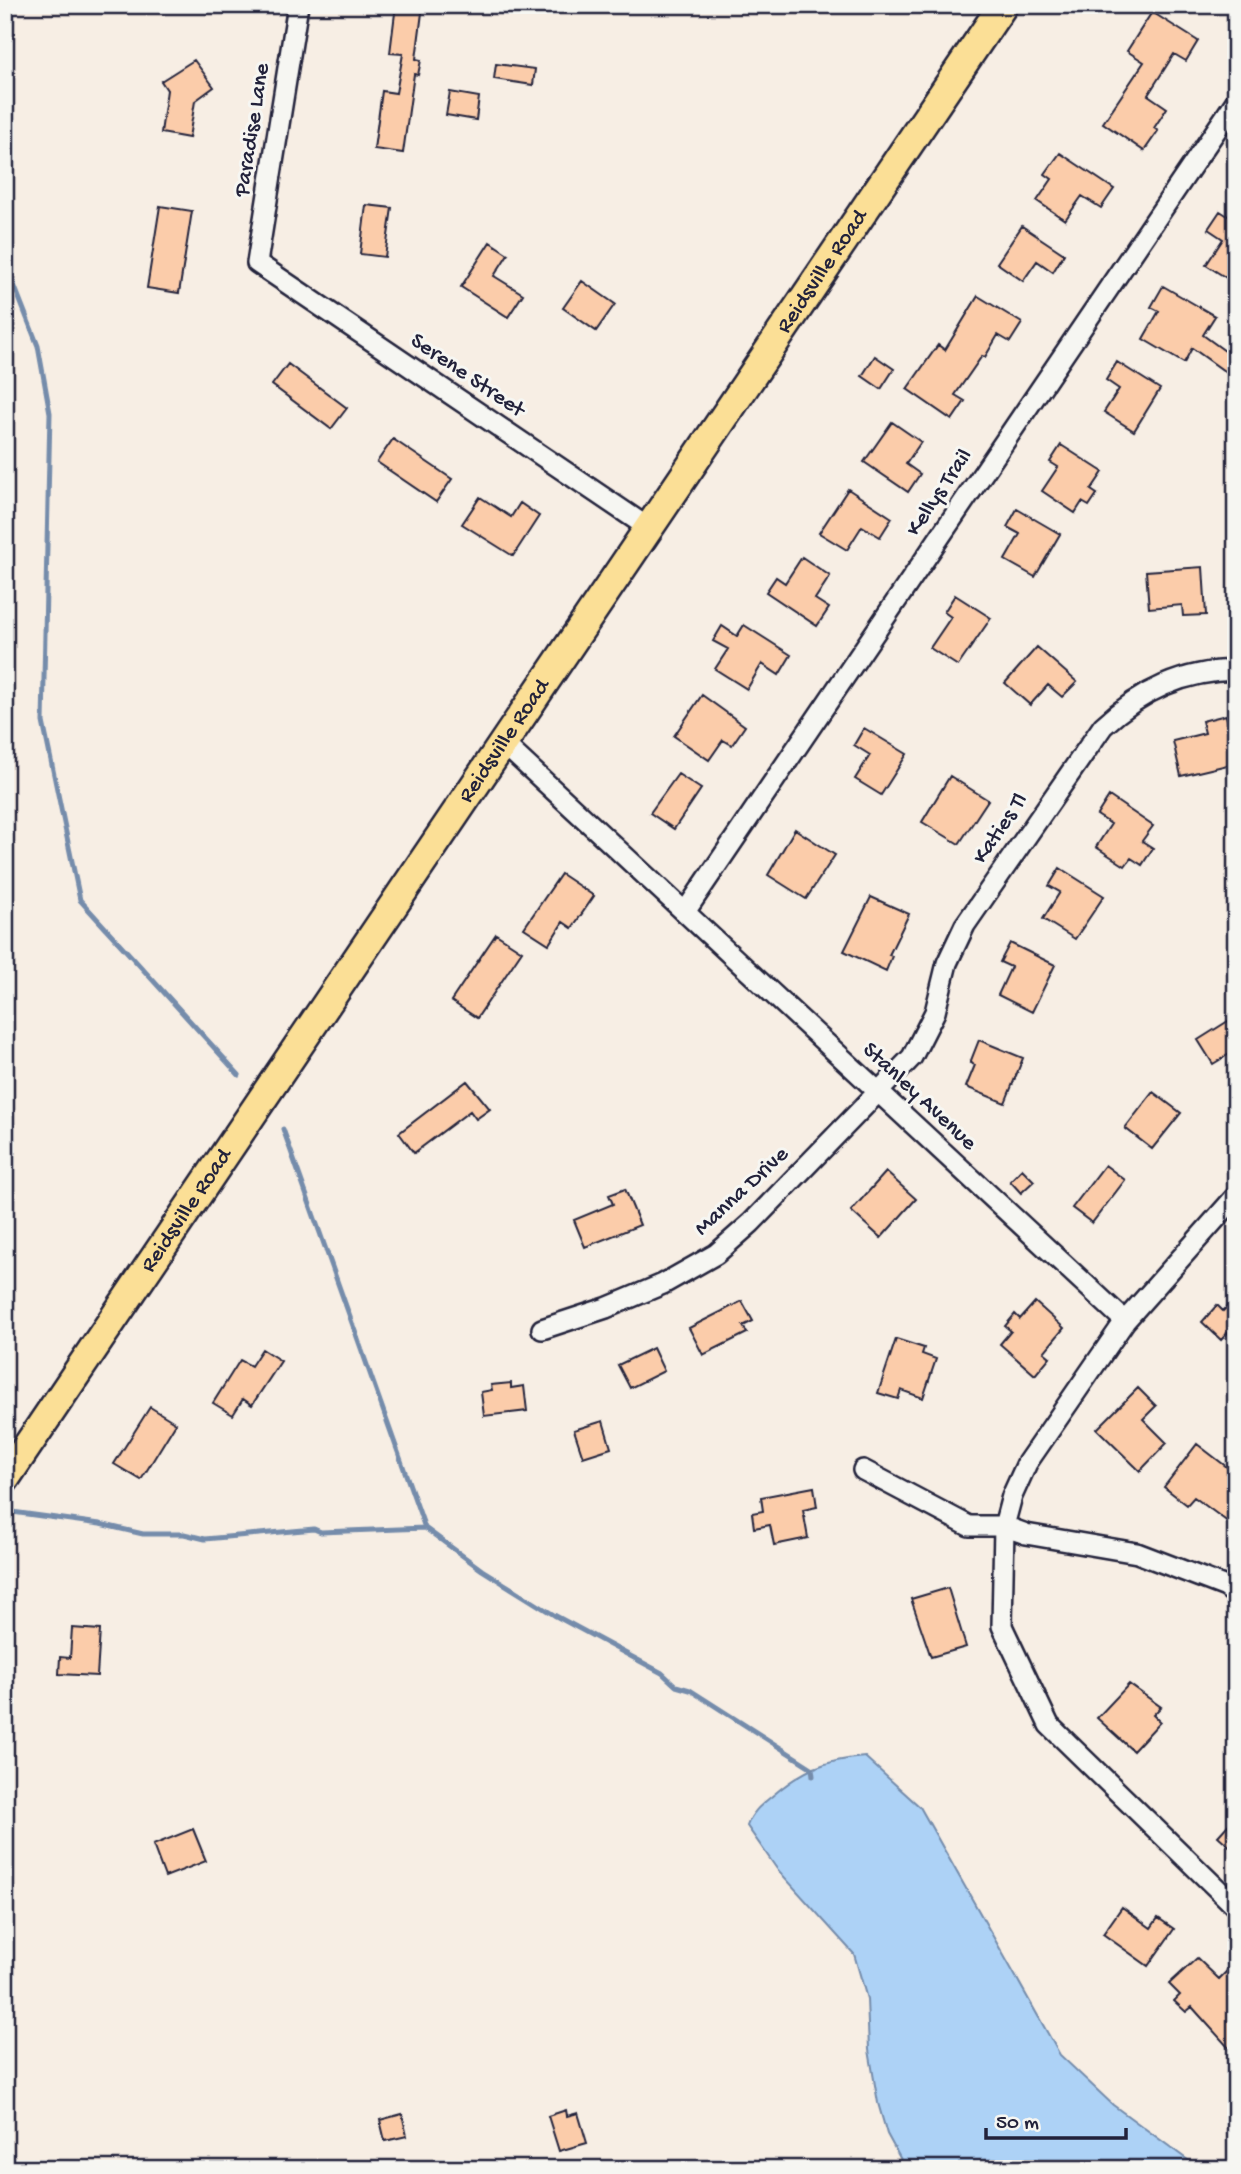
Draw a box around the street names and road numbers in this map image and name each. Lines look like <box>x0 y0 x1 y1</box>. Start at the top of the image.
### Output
street label: Paradise Lane <box>229 60 277 200</box>
street label: Reidsville Road <box>771 203 875 339</box>
street label: Serene Street <box>405 328 531 425</box>
street label: Kellys Trail <box>901 444 979 542</box>
street label: Reidsville Road <box>453 673 557 808</box>
street label: Katies Tl <box>968 788 1034 870</box>
street label: Stanley Avenue <box>856 1037 983 1158</box>
street label: Manna Drive <box>689 1141 796 1242</box>
street label: Reidsville Road <box>135 1142 239 1278</box>

